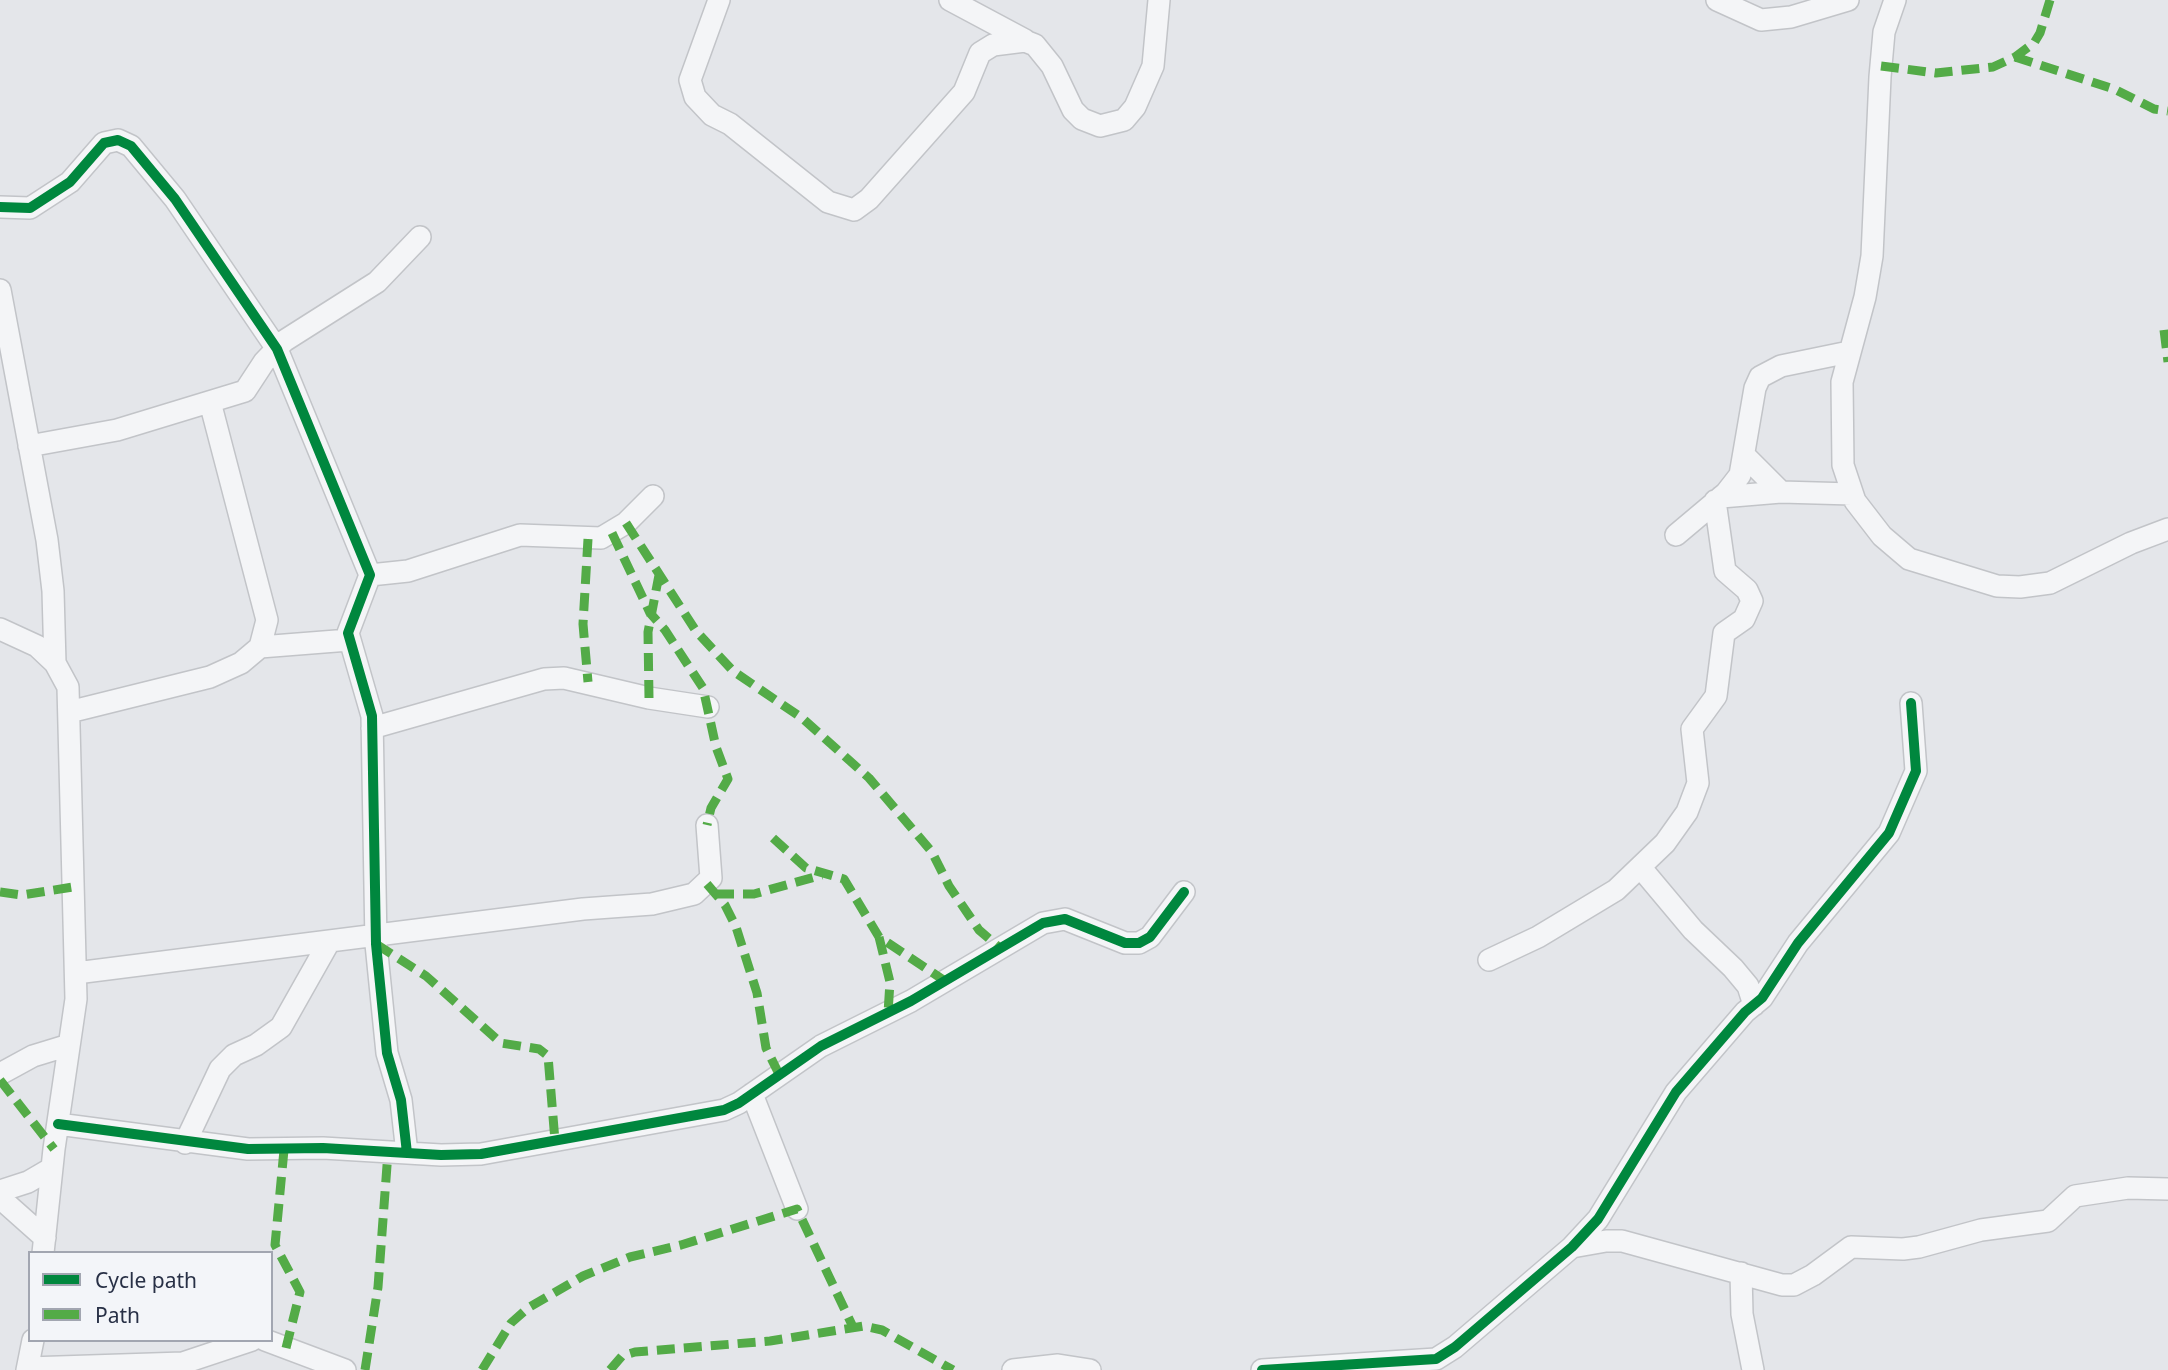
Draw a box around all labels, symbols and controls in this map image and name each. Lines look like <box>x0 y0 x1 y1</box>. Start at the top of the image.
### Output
legend <box>28 1251 273 1342</box>
text: Cycle path <box>95 1266 197 1294</box>
text: Path <box>95 1301 140 1329</box>

